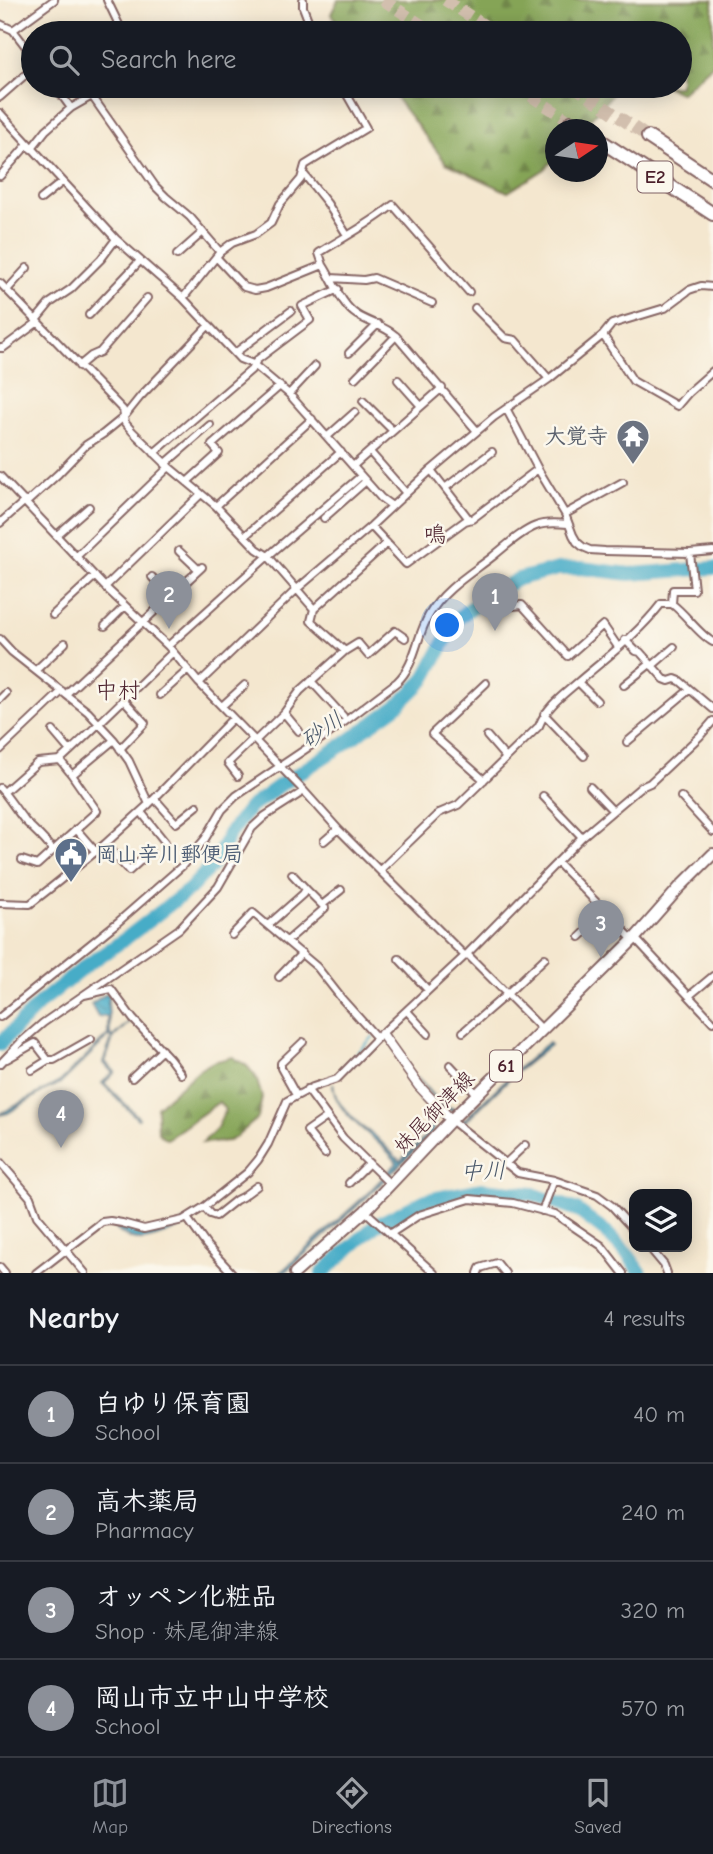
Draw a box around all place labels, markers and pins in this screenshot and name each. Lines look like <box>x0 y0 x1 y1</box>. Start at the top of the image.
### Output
temple icon: 大覚寺 <box>614 417 652 466</box>
place label: 大覚寺 <box>545 424 608 448</box>
pin: 2 <box>146 571 192 629</box>
pin: 1 <box>472 573 518 631</box>
public building icon: 岡山辛川郵便局 <box>52 835 90 884</box>
place label: 岡山辛川郵便局 <box>96 842 243 866</box>
pin: 3 <box>578 900 624 958</box>
pin: 4 <box>38 1090 84 1148</box>

